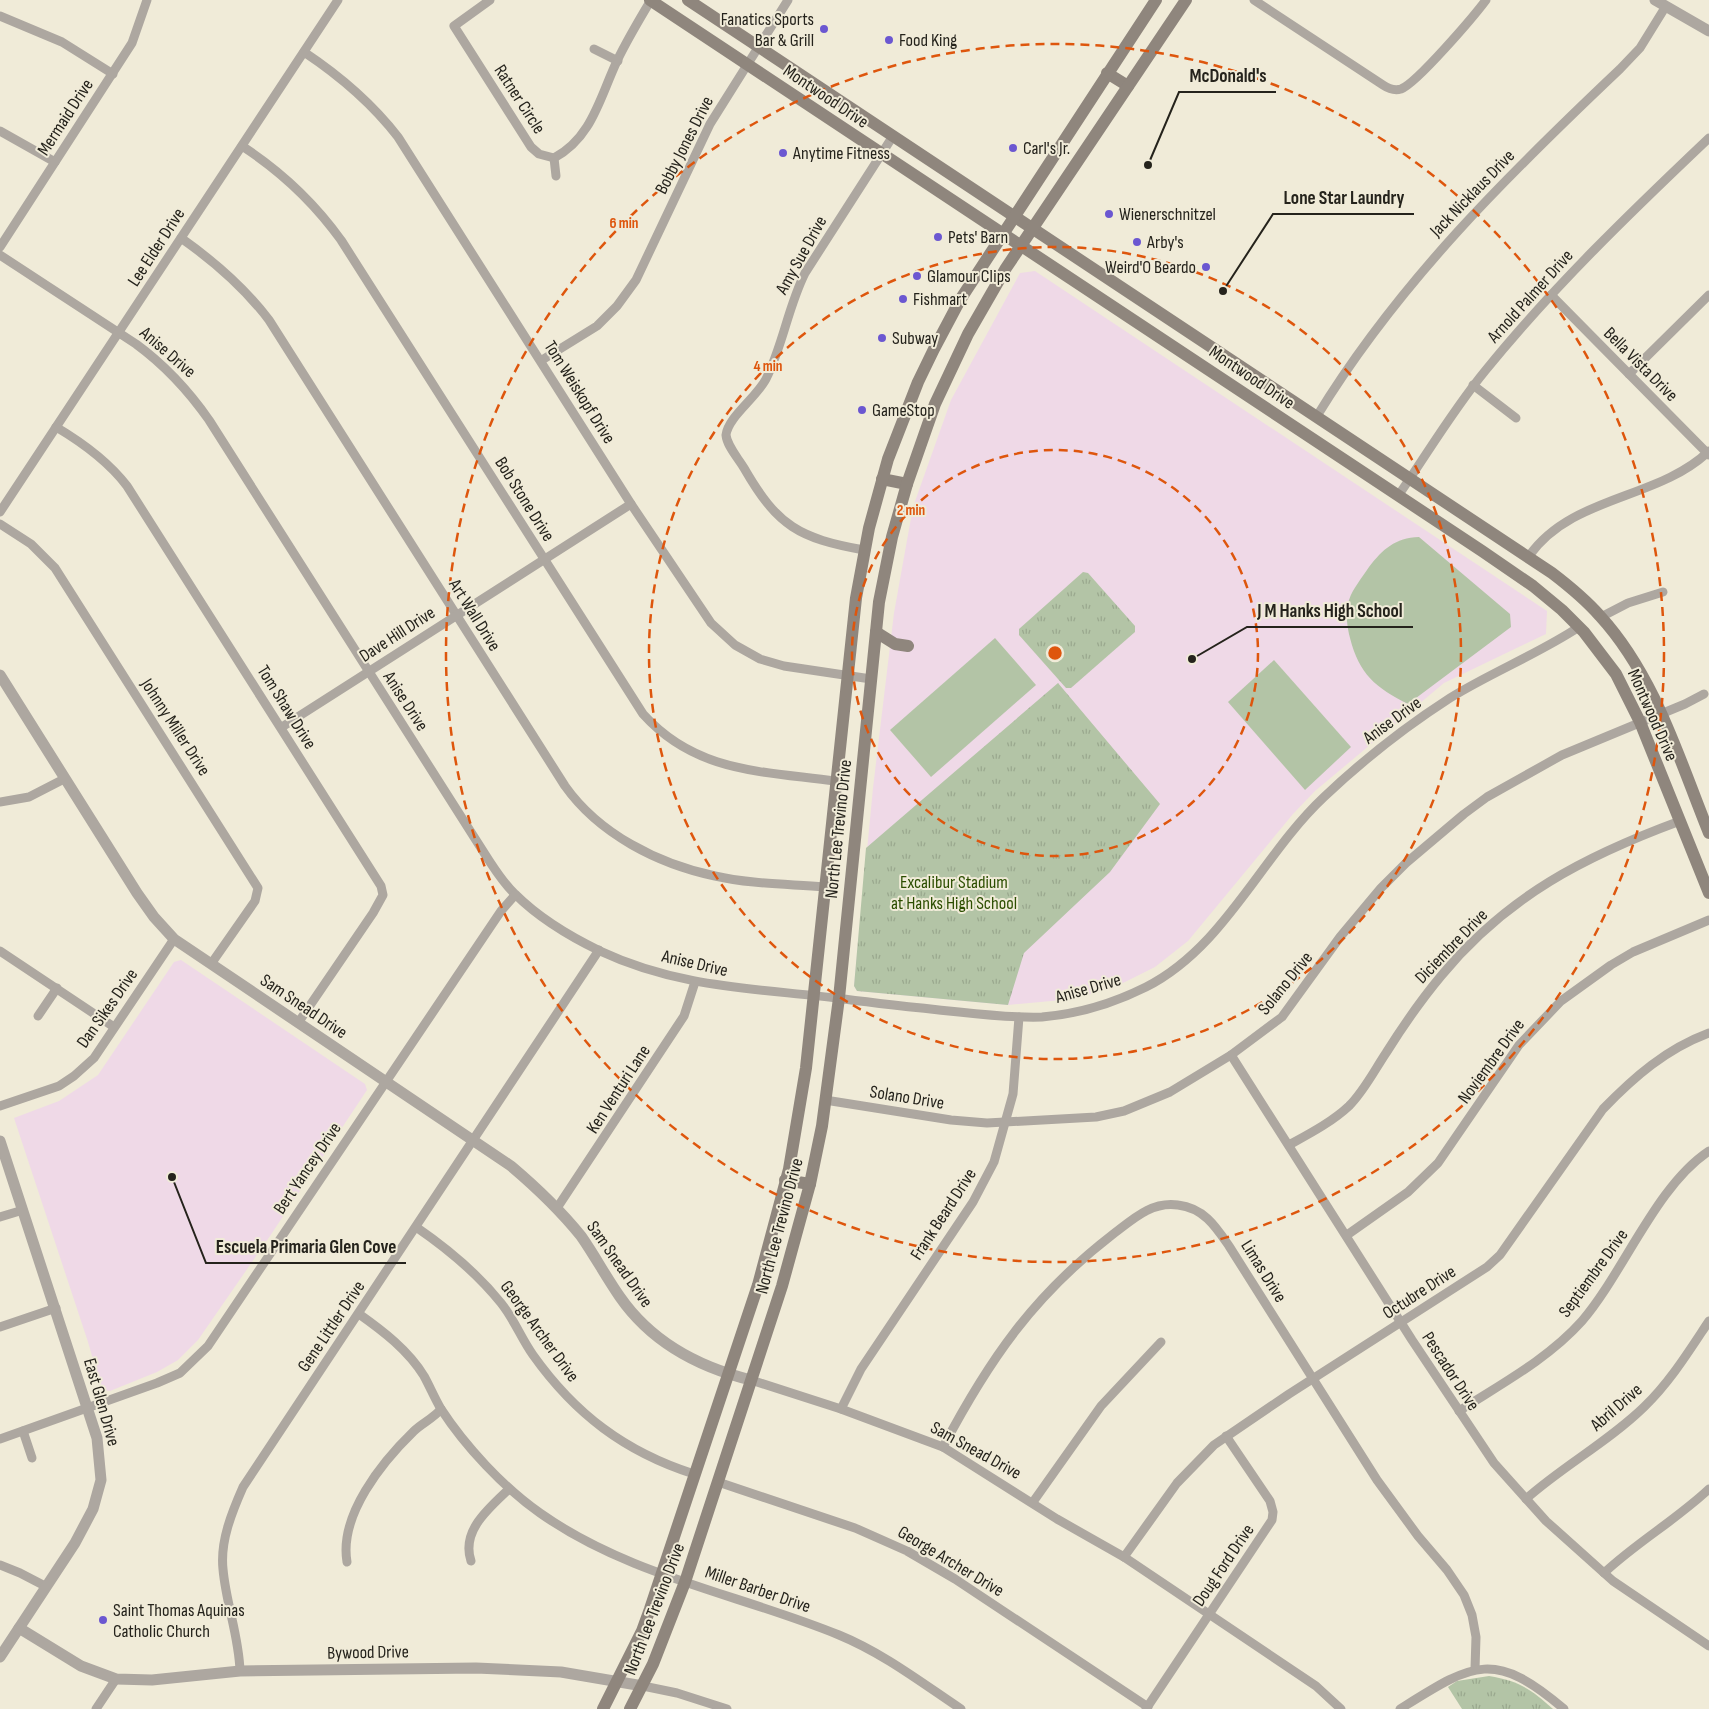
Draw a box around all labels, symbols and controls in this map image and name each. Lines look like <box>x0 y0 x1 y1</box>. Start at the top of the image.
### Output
place label: Fanatics Sports Bar & Grill <box>721 9 814 51</box>
marker: Fanatics Sports Bar & Grill <box>818 23 830 35</box>
place label: Food King <box>899 30 957 51</box>
marker: Food King <box>883 34 895 46</box>
callout: McDonald's <box>1179 58 1276 92</box>
street label: Montwood Drive <box>779 60 872 133</box>
street label: Ratner Circle <box>489 61 550 138</box>
text: McDonald's <box>1189 65 1267 88</box>
street label: Mermaid Drive <box>33 75 98 159</box>
street label: Bobby Jones Drive <box>651 93 718 198</box>
place label: Carl's Jr. <box>1023 138 1070 159</box>
marker: Carl's Jr. <box>1007 142 1019 154</box>
place label: Anytime Fitness <box>792 143 890 164</box>
street label: Jack Nicklaus Drive <box>1425 146 1519 242</box>
marker: Anytime Fitness <box>777 147 789 159</box>
callout: Lone Star Laundry <box>1273 180 1414 214</box>
text: Lone Star Laundry <box>1284 187 1405 210</box>
street label: Lee Elder Drive <box>123 204 189 290</box>
place label: Wienerschnitzel <box>1119 204 1216 225</box>
marker: Wienerschnitzel <box>1103 208 1115 220</box>
street label: Amy Sue Drive <box>771 212 831 299</box>
text: 6 min <box>609 214 639 233</box>
place label: Pets' Barn <box>948 227 1008 248</box>
marker: Pets' Barn <box>932 231 944 243</box>
place label: Arby's <box>1146 232 1184 253</box>
marker: Arby's <box>1131 236 1143 248</box>
street label: Arnold Palmer Drive <box>1482 245 1578 348</box>
place label: Weird'O Beardo <box>1105 257 1196 278</box>
marker: Weird'O Beardo <box>1200 261 1212 273</box>
place label: Glamour Clips <box>927 266 1011 287</box>
marker: Glamour Clips <box>911 270 923 282</box>
place label: Fishmart <box>913 289 967 310</box>
marker: Fishmart <box>897 293 909 305</box>
street label: Anise Drive <box>135 322 200 382</box>
street label: Bella Vista Drive <box>1599 323 1682 406</box>
place label: Subway <box>892 328 938 349</box>
marker: Subway <box>876 332 888 344</box>
street label: Tom Weiskopf Drive <box>540 337 620 448</box>
street label: Montwood Drive <box>1205 341 1298 414</box>
text: 4 min <box>754 357 782 376</box>
place label: GameStop <box>872 400 935 421</box>
marker: GameStop <box>856 404 868 416</box>
street label: Bob Stone Drive <box>490 453 559 545</box>
text: 2 min <box>897 501 925 520</box>
street label: Art Wall Drive <box>444 575 505 655</box>
callout: J M Hanks High School <box>1247 593 1413 627</box>
text: J M Hanks High School <box>1256 600 1403 623</box>
street label: Dave Hill Drive <box>356 602 439 667</box>
centre of rings <box>1046 644 1064 662</box>
street label: Tom Shaw Drive <box>253 662 321 753</box>
street label: Montwood Drive <box>1623 666 1682 764</box>
street label: Anise Drive <box>378 667 433 735</box>
street label: Johnny Miller Drive <box>136 674 215 780</box>
street label: Anise Drive <box>1358 692 1426 749</box>
street label: North Lee Trevino Drive <box>821 759 856 900</box>
park label: Excalibur Stadium at Hanks High School <box>891 872 1017 914</box>
street label: Diciembre Drive <box>1411 905 1492 988</box>
street label: Anise Drive <box>659 945 730 981</box>
street label: Solano Drive <box>1254 948 1317 1019</box>
street label: Dan Sikes Drive <box>72 965 142 1052</box>
street label: Anise Drive <box>1052 969 1123 1008</box>
street label: Sam Snead Drive <box>256 970 351 1043</box>
street label: Noviembre Drive <box>1454 1015 1529 1108</box>
street label: Ken Venturi Lane <box>582 1041 655 1137</box>
street label: Solano Drive <box>868 1081 946 1114</box>
street label: Bert Yancey Drive <box>269 1119 346 1218</box>
street label: North Lee Trevino Drive <box>751 1156 808 1296</box>
street label: Frank Beard Drive <box>906 1165 981 1264</box>
street label: Sam Snead Drive <box>582 1217 657 1311</box>
street label: Septiembre Drive <box>1554 1225 1632 1321</box>
callout: Escuela Primaria Glen Cove <box>206 1229 406 1263</box>
text: Escuela Primaria Glen Cove <box>216 1236 396 1259</box>
street label: Limas Drive <box>1236 1236 1291 1306</box>
street label: Octubre Drive <box>1379 1261 1460 1324</box>
street label: Gene Littler Drive <box>293 1277 369 1376</box>
street label: George Archer Drive <box>496 1277 583 1386</box>
street label: Pescador Drive <box>1417 1328 1484 1415</box>
street label: East Glen Drive <box>79 1356 124 1449</box>
street label: Abril Drive <box>1585 1379 1646 1436</box>
street label: Sam Snead Drive <box>927 1417 1025 1484</box>
street label: Doug Ford Drive <box>1188 1520 1259 1610</box>
street label: George Archer Drive <box>894 1521 1008 1601</box>
street label: North Lee Trevino Drive <box>620 1540 689 1678</box>
street label: Miller Barber Drive <box>702 1562 813 1617</box>
place label: Saint Thomas Aquinas Catholic Church <box>113 1600 245 1642</box>
marker: Saint Thomas Aquinas Catholic Church <box>97 1614 109 1626</box>
street label: Bywood Drive <box>327 1641 409 1664</box>

